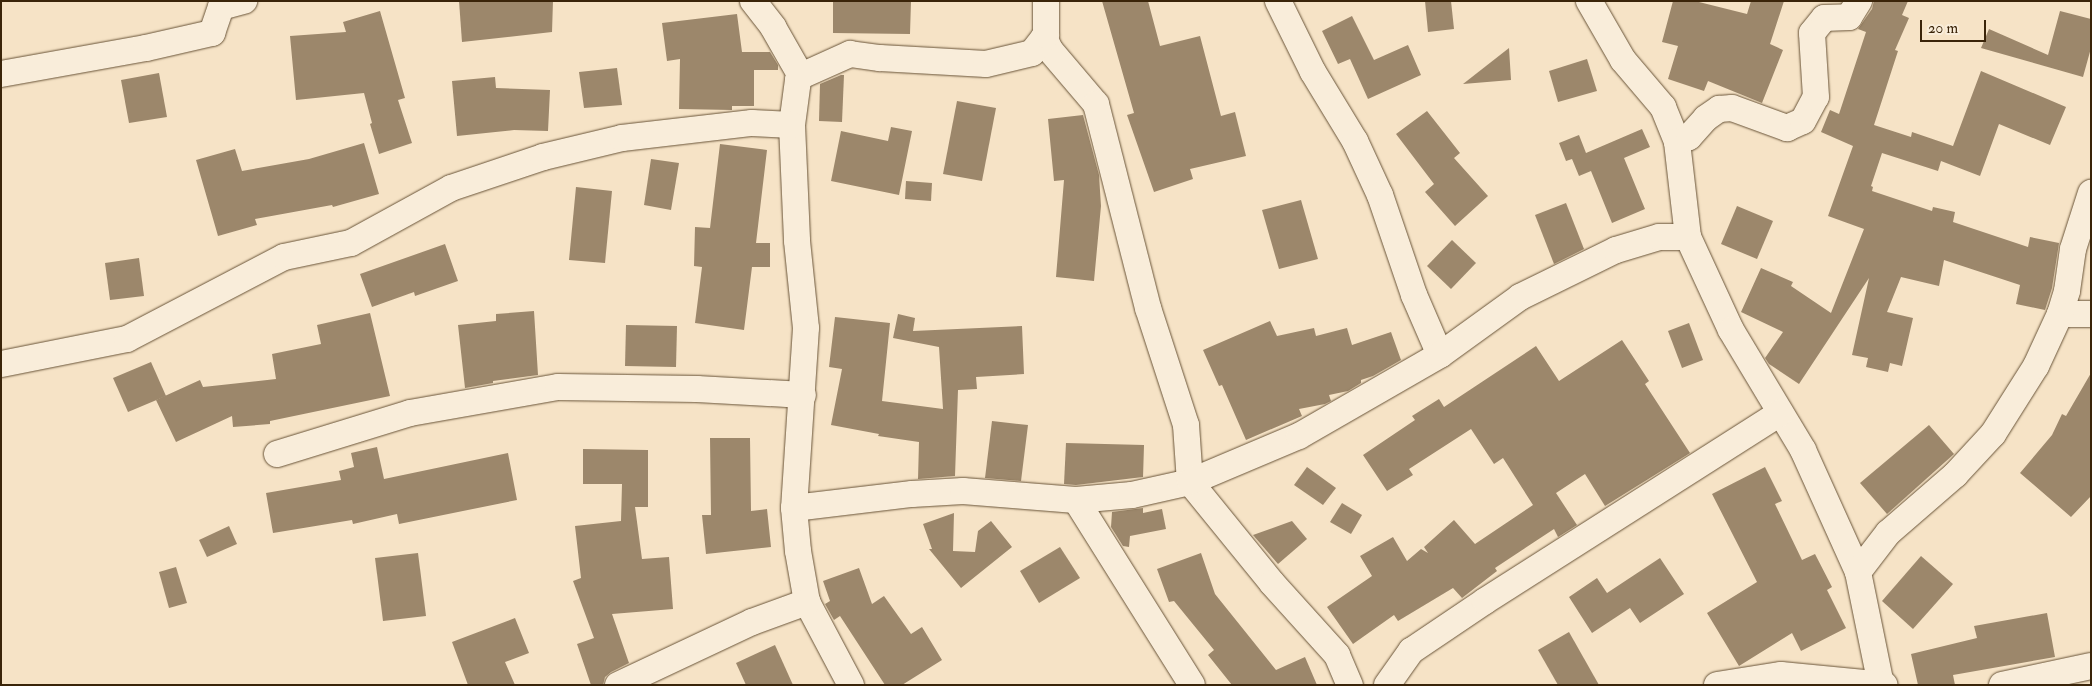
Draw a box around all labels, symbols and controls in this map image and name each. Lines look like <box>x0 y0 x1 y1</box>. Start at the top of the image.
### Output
scale bar <box>1922 10 1988 42</box>
text: 20 m <box>1928 19 1958 38</box>

